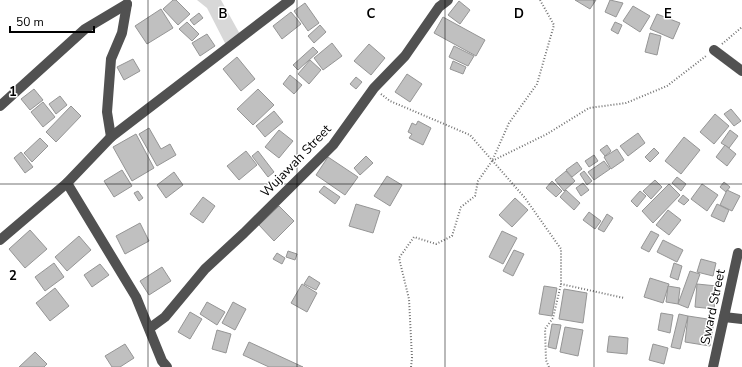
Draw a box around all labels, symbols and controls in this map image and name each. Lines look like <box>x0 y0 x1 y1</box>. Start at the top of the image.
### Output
text: B <box>219 5 228 23</box>
text: C <box>367 5 376 23</box>
text: D <box>514 5 524 23</box>
text: E <box>664 5 672 23</box>
scale bar <box>10 8 94 34</box>
text: 50 m <box>16 14 44 30</box>
text: 1 <box>9 83 17 101</box>
street label: Wujawah Street <box>257 120 336 201</box>
text: 2 <box>9 267 17 285</box>
street label: Sward Street <box>696 267 730 346</box>

